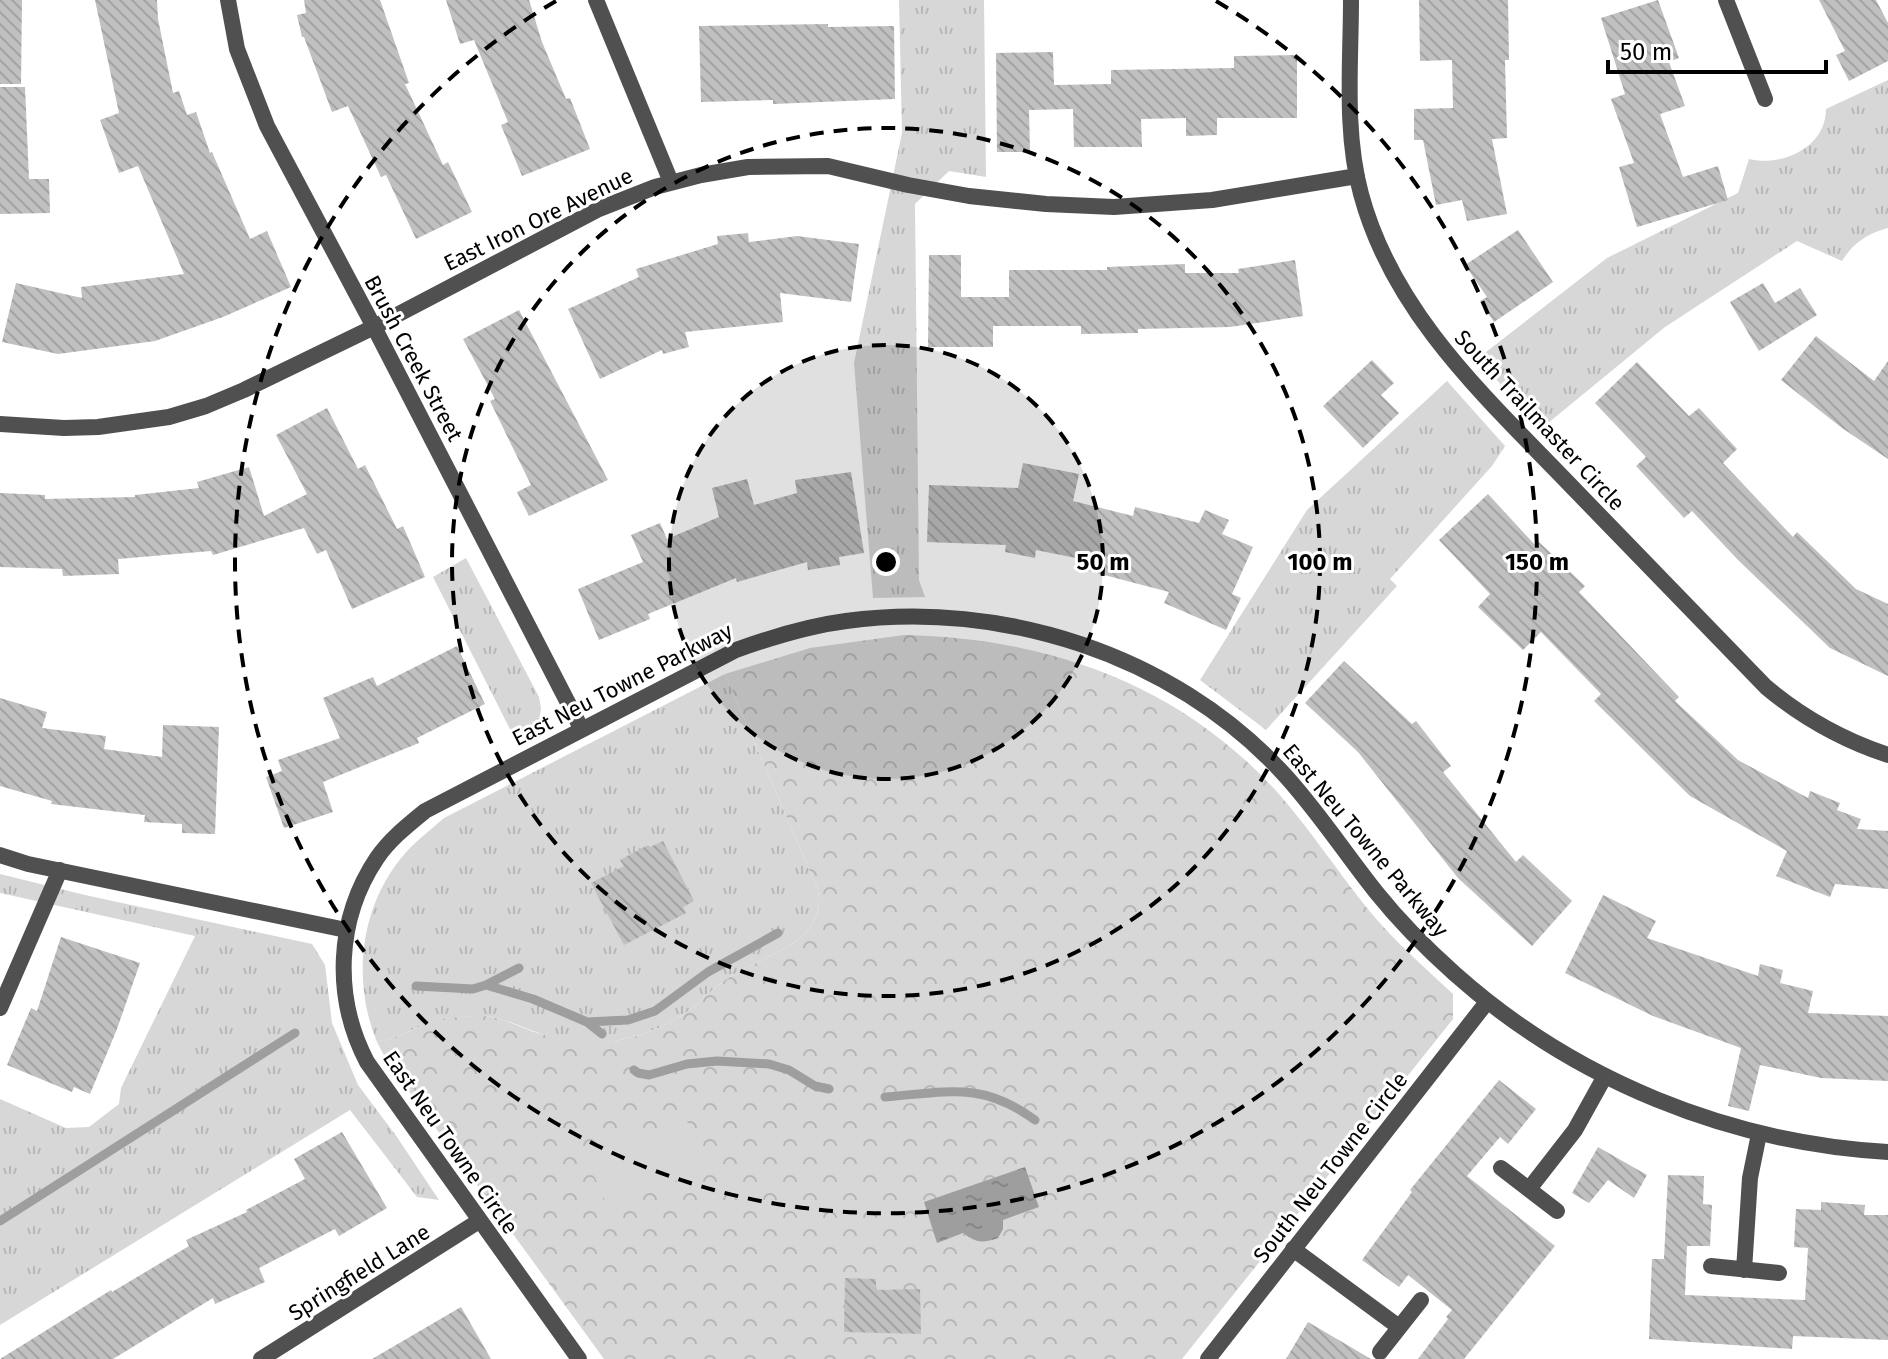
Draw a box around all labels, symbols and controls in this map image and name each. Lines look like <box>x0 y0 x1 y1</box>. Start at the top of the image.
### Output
scale bar <box>1608 24 1826 74</box>
text: 50 m <box>1620 38 1672 66</box>
street label: East Iron Ore Avenue <box>439 162 637 277</box>
street label: Brush Creek Street <box>358 271 469 446</box>
street label: South Trailmaster Circle <box>1449 324 1630 516</box>
centre of rings <box>872 548 900 576</box>
text: 50 m <box>1077 548 1129 576</box>
text: 100 m <box>1287 548 1353 576</box>
text: 150 m <box>1505 548 1569 576</box>
street label: East Neu Towne Parkway <box>508 617 737 752</box>
street label: East Neu Towne Parkway <box>1277 738 1454 942</box>
street label: East Neu Towne Circle <box>377 1045 524 1239</box>
street label: South Neu Towne Circle <box>1248 1067 1413 1268</box>
street label: Springfield Lane <box>284 1218 435 1327</box>

